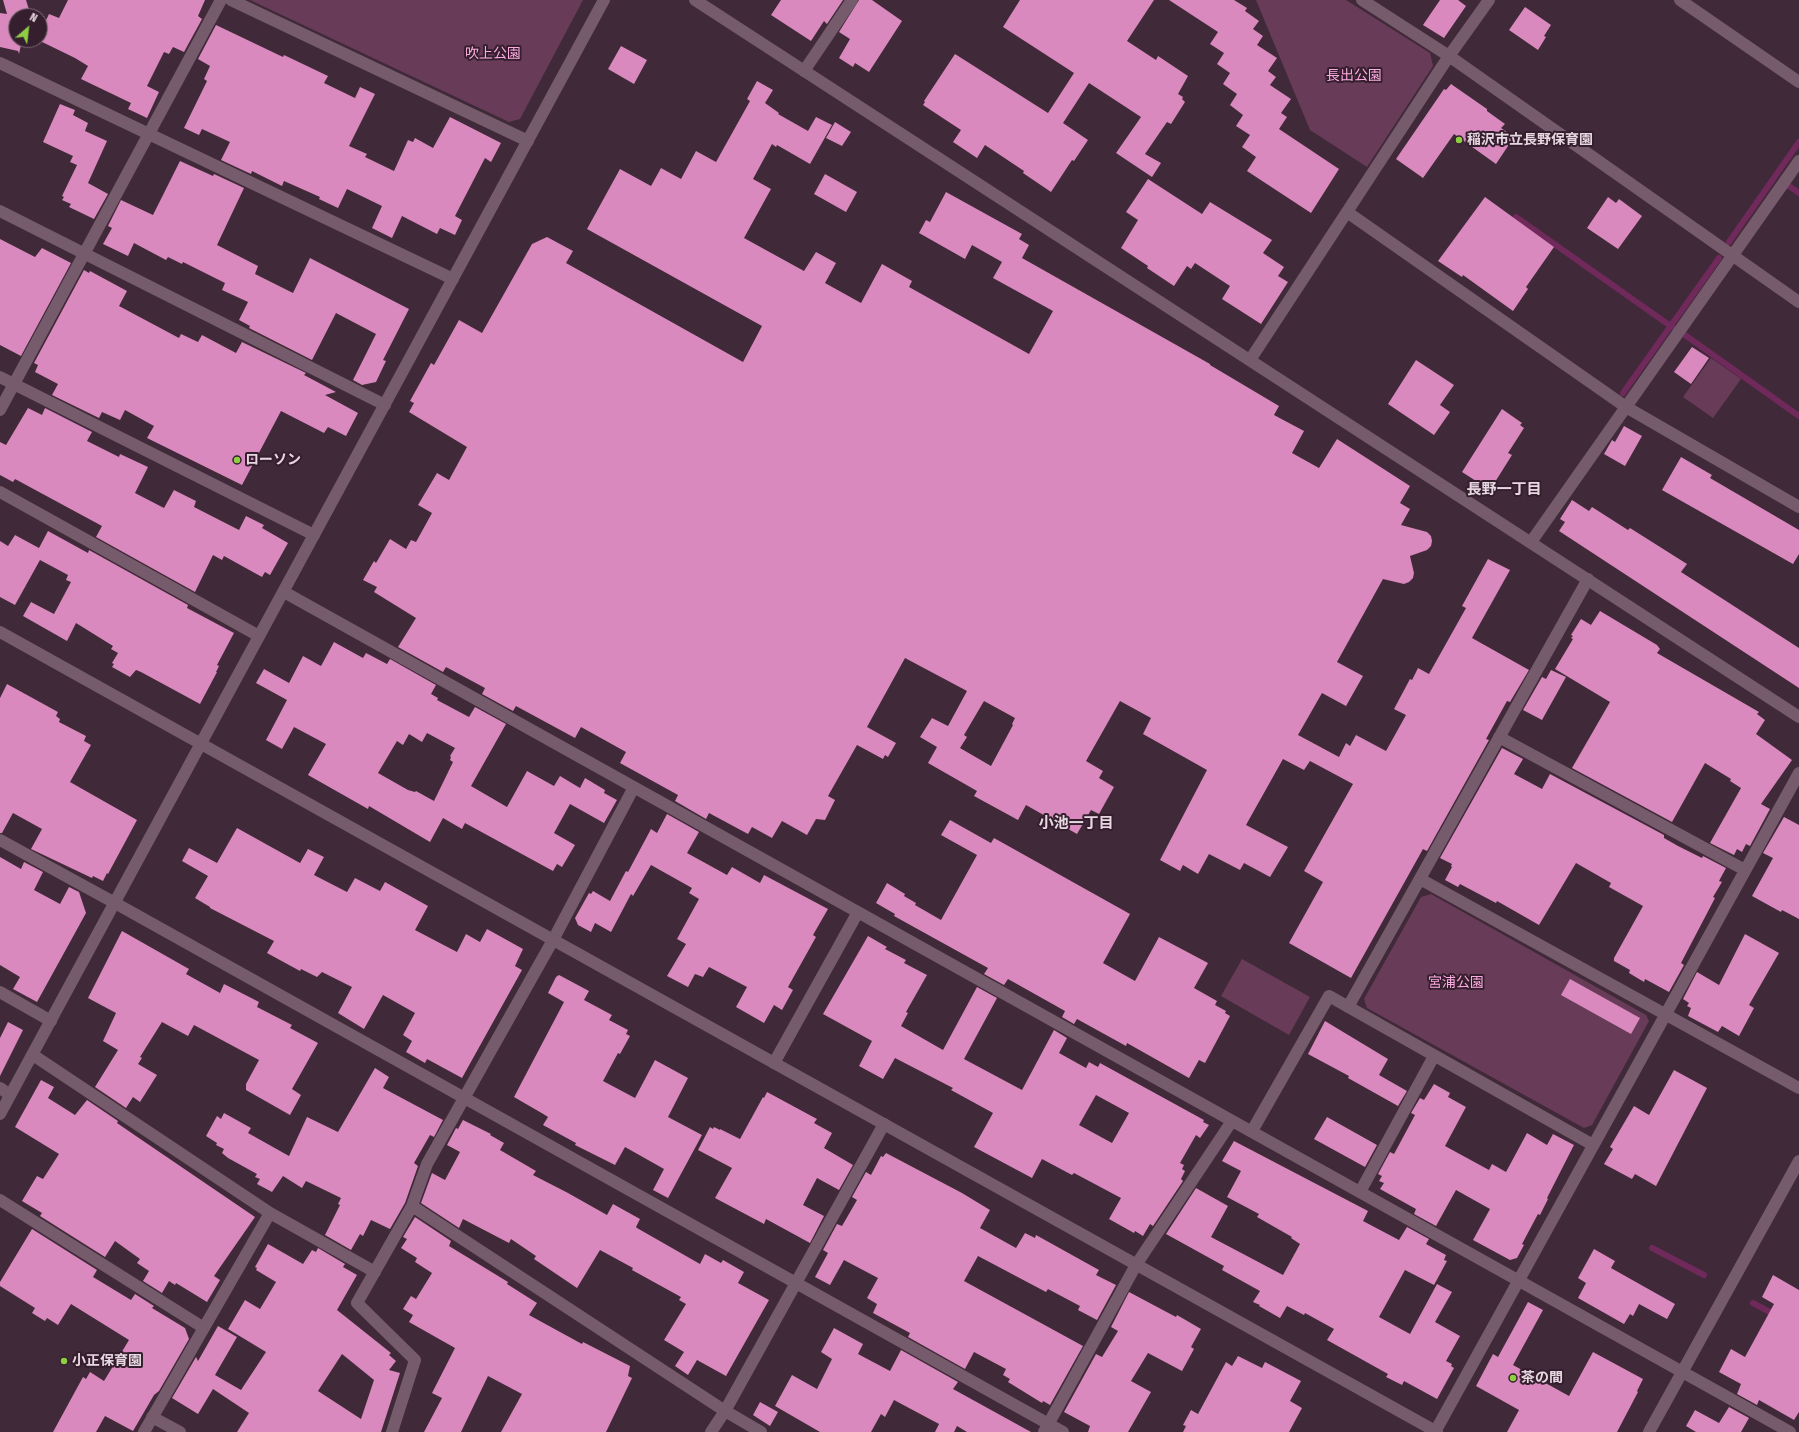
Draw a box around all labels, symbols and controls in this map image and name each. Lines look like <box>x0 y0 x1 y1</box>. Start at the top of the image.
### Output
north arrow <box>8 8 48 48</box>
text: N <box>27 11 39 25</box>
park label: 吹上公園 <box>465 46 521 62</box>
park label: 長出公園 <box>1326 68 1382 84</box>
place label: 稲沢市立長野保育園 <box>1467 132 1593 148</box>
marker: 稲沢市立長野保育園 <box>1454 135 1464 145</box>
place label: ローソン <box>245 452 301 468</box>
marker: ローソン <box>232 455 242 465</box>
district label: 長野一丁目 <box>1467 481 1541 499</box>
district label: 小池一丁目 <box>1039 815 1113 833</box>
park label: 宮浦公園 <box>1428 975 1484 991</box>
place label: 小正保育園 <box>72 1353 142 1369</box>
marker: 小正保育園 <box>59 1356 69 1366</box>
place label: 茶の間 <box>1521 1370 1563 1386</box>
marker: 茶の間 <box>1508 1373 1518 1383</box>

